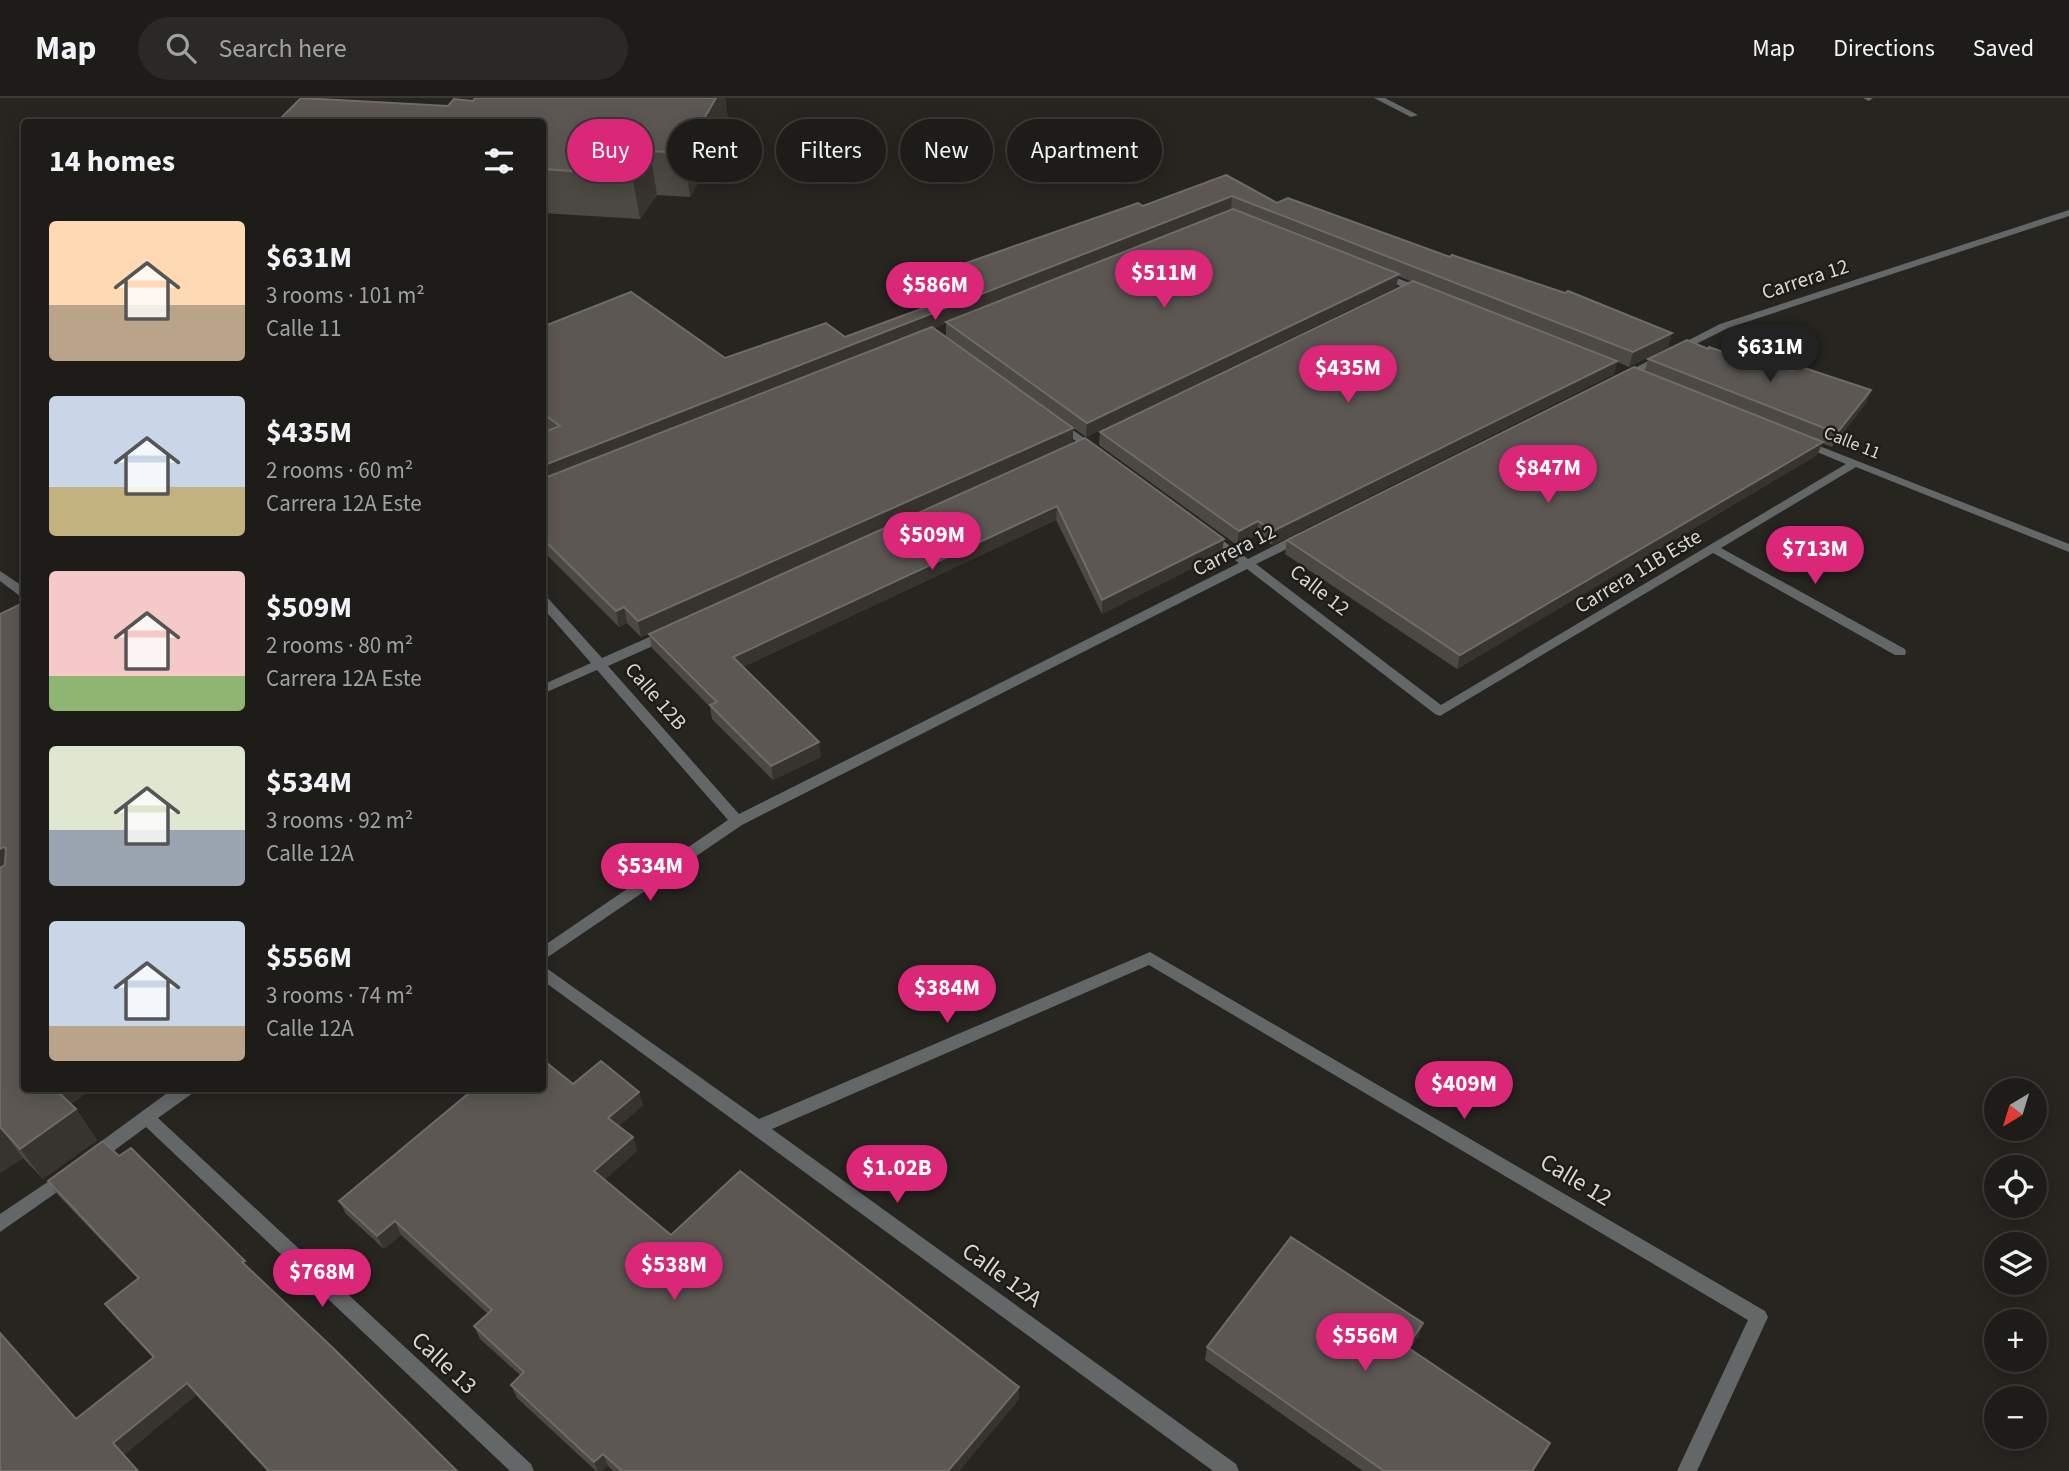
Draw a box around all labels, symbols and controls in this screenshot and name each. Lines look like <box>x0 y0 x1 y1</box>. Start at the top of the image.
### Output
search box <box>138 17 628 80</box>
text: Map <box>35 25 96 72</box>
icon: search <box>162 29 200 67</box>
text: Search here <box>218 30 347 67</box>
text: Map <box>1752 31 1795 66</box>
text: Directions <box>1833 31 1935 66</box>
text: Saved <box>1973 31 2034 66</box>
chip: Buy <box>567 119 653 182</box>
chip: Rent <box>667 119 762 182</box>
chip: Filters <box>776 119 886 182</box>
chip: New <box>900 119 993 182</box>
chip: Apartment <box>1007 119 1162 182</box>
text: 14 homes <box>49 140 175 183</box>
icon: filters <box>480 142 518 180</box>
text: $631M <box>266 236 352 279</box>
icon: home <box>105 249 189 333</box>
pin: $511M <box>1115 250 1213 310</box>
street label: Carrera 12 <box>1758 251 1852 307</box>
text: $511M <box>1131 256 1197 289</box>
pin: $586M <box>886 262 984 322</box>
text: $586M <box>902 268 968 301</box>
text: 3 rooms · 101 m² <box>266 279 425 312</box>
text: Calle 11 <box>266 312 341 345</box>
pin: $631M <box>1721 324 1819 384</box>
text: $631M <box>1737 330 1803 363</box>
pin: $435M <box>1299 345 1397 405</box>
text: $435M <box>1315 351 1381 384</box>
text: $435M <box>266 411 352 454</box>
street label: Calle 11 <box>1820 420 1884 466</box>
icon: home <box>105 424 189 508</box>
pin: $847M <box>1499 446 1597 505</box>
text: $847M <box>1515 451 1581 484</box>
text: 2 rooms · 60 m² <box>266 454 413 487</box>
text: Carrera 12A Este <box>266 487 422 520</box>
pin: $509M <box>883 512 981 572</box>
street label: Carrera 12 <box>1187 516 1281 584</box>
text: $509M <box>899 518 965 551</box>
street label: Carrera 11B Este <box>1569 521 1707 621</box>
pin: $713M <box>1766 526 1864 586</box>
text: $713M <box>1782 532 1848 565</box>
street label: Calle 12 <box>1284 557 1356 623</box>
text: $509M <box>266 586 352 629</box>
icon: home <box>105 599 189 683</box>
text: 2 rooms · 80 m² <box>266 629 413 662</box>
street label: Calle 12B <box>618 656 694 736</box>
text: Carrera 12A Este <box>266 662 422 695</box>
text: $534M <box>266 761 352 804</box>
icon: home <box>105 774 189 858</box>
text: 3 rooms · 92 m² <box>266 804 413 837</box>
text: Calle 12A <box>266 837 354 870</box>
pin: $534M <box>601 844 699 903</box>
text: $534M <box>617 849 683 882</box>
text: $556M <box>266 936 352 979</box>
icon: home <box>105 949 189 1033</box>
pin: $384M <box>898 965 996 1025</box>
text: $384M <box>914 971 980 1004</box>
text: 3 rooms · 74 m² <box>266 979 413 1012</box>
text: Calle 12A <box>266 1012 354 1045</box>
pin: $409M <box>1415 1062 1513 1121</box>
text: $409M <box>1431 1067 1497 1100</box>
north arrow <box>1984 1078 2048 1141</box>
map controls <box>1984 1078 2047 1449</box>
street label: Calle 12 <box>1533 1145 1619 1215</box>
pin: $1.02B <box>840 1146 954 1205</box>
text: $1.02B <box>862 1151 932 1184</box>
button: locate <box>1984 1155 2047 1218</box>
button: layers <box>1984 1232 2047 1295</box>
street label: Calle 12A <box>955 1234 1049 1316</box>
pin: $538M <box>625 1242 723 1302</box>
text: $538M <box>641 1248 707 1281</box>
pin: $768M <box>273 1250 371 1309</box>
text: $768M <box>289 1255 355 1288</box>
button: + <box>1984 1309 2047 1372</box>
pin: $556M <box>1316 1314 1414 1373</box>
text: $556M <box>1332 1319 1398 1352</box>
street label: Calle 13 <box>403 1323 485 1403</box>
button: − <box>1984 1386 2047 1449</box>

